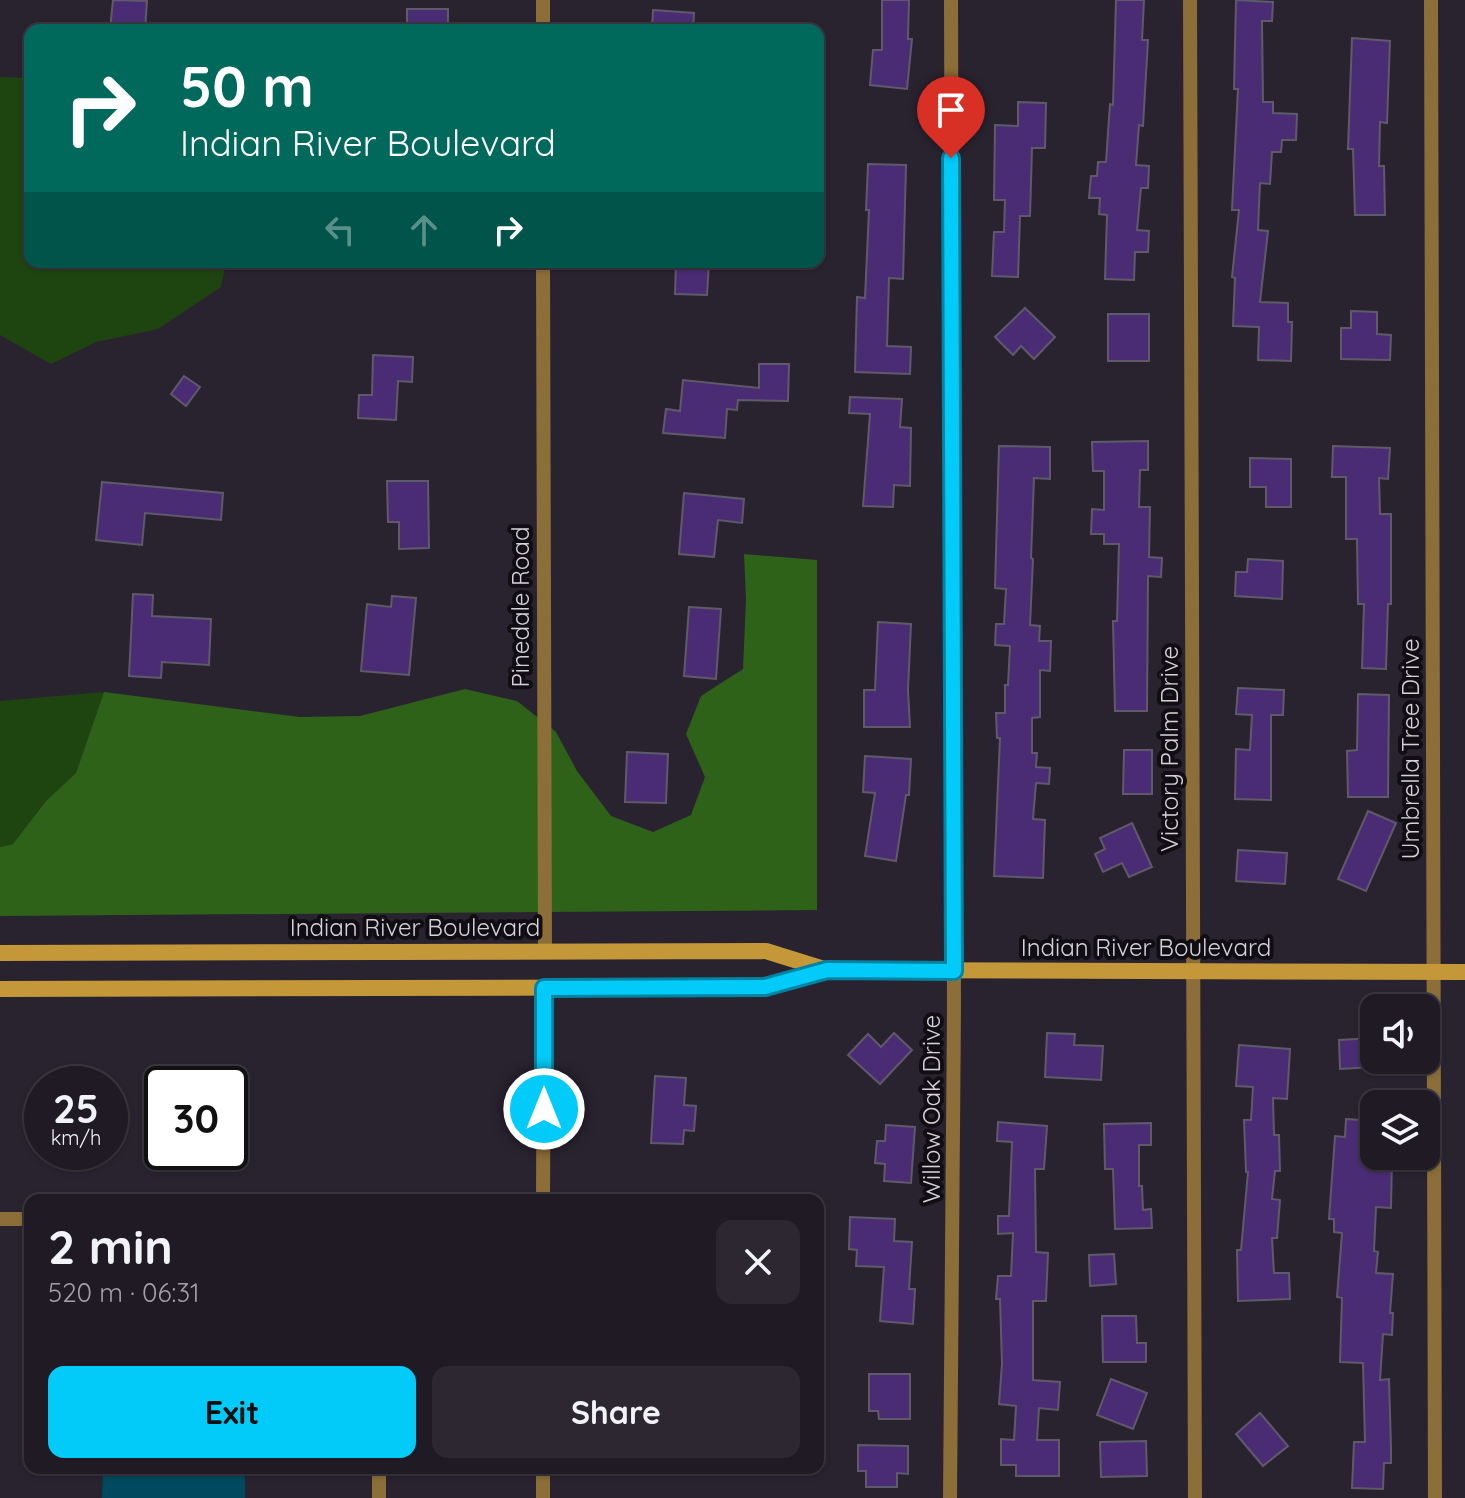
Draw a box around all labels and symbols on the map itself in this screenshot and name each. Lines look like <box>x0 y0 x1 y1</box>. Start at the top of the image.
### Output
pin <box>917 76 985 158</box>
street label: Pinedale Road <box>505 527 535 687</box>
street label: Umbrella Tree Drive <box>1395 638 1425 860</box>
street label: Victory Palm Drive <box>1154 646 1184 852</box>
street label: Indian River Boulevard <box>290 912 540 942</box>
street label: Indian River Boulevard <box>1021 932 1271 962</box>
street label: Willow Oak Drive <box>916 1015 946 1203</box>
speed limit sign: 30 <box>144 1066 248 1170</box>
position arrow <box>502 1067 586 1151</box>

